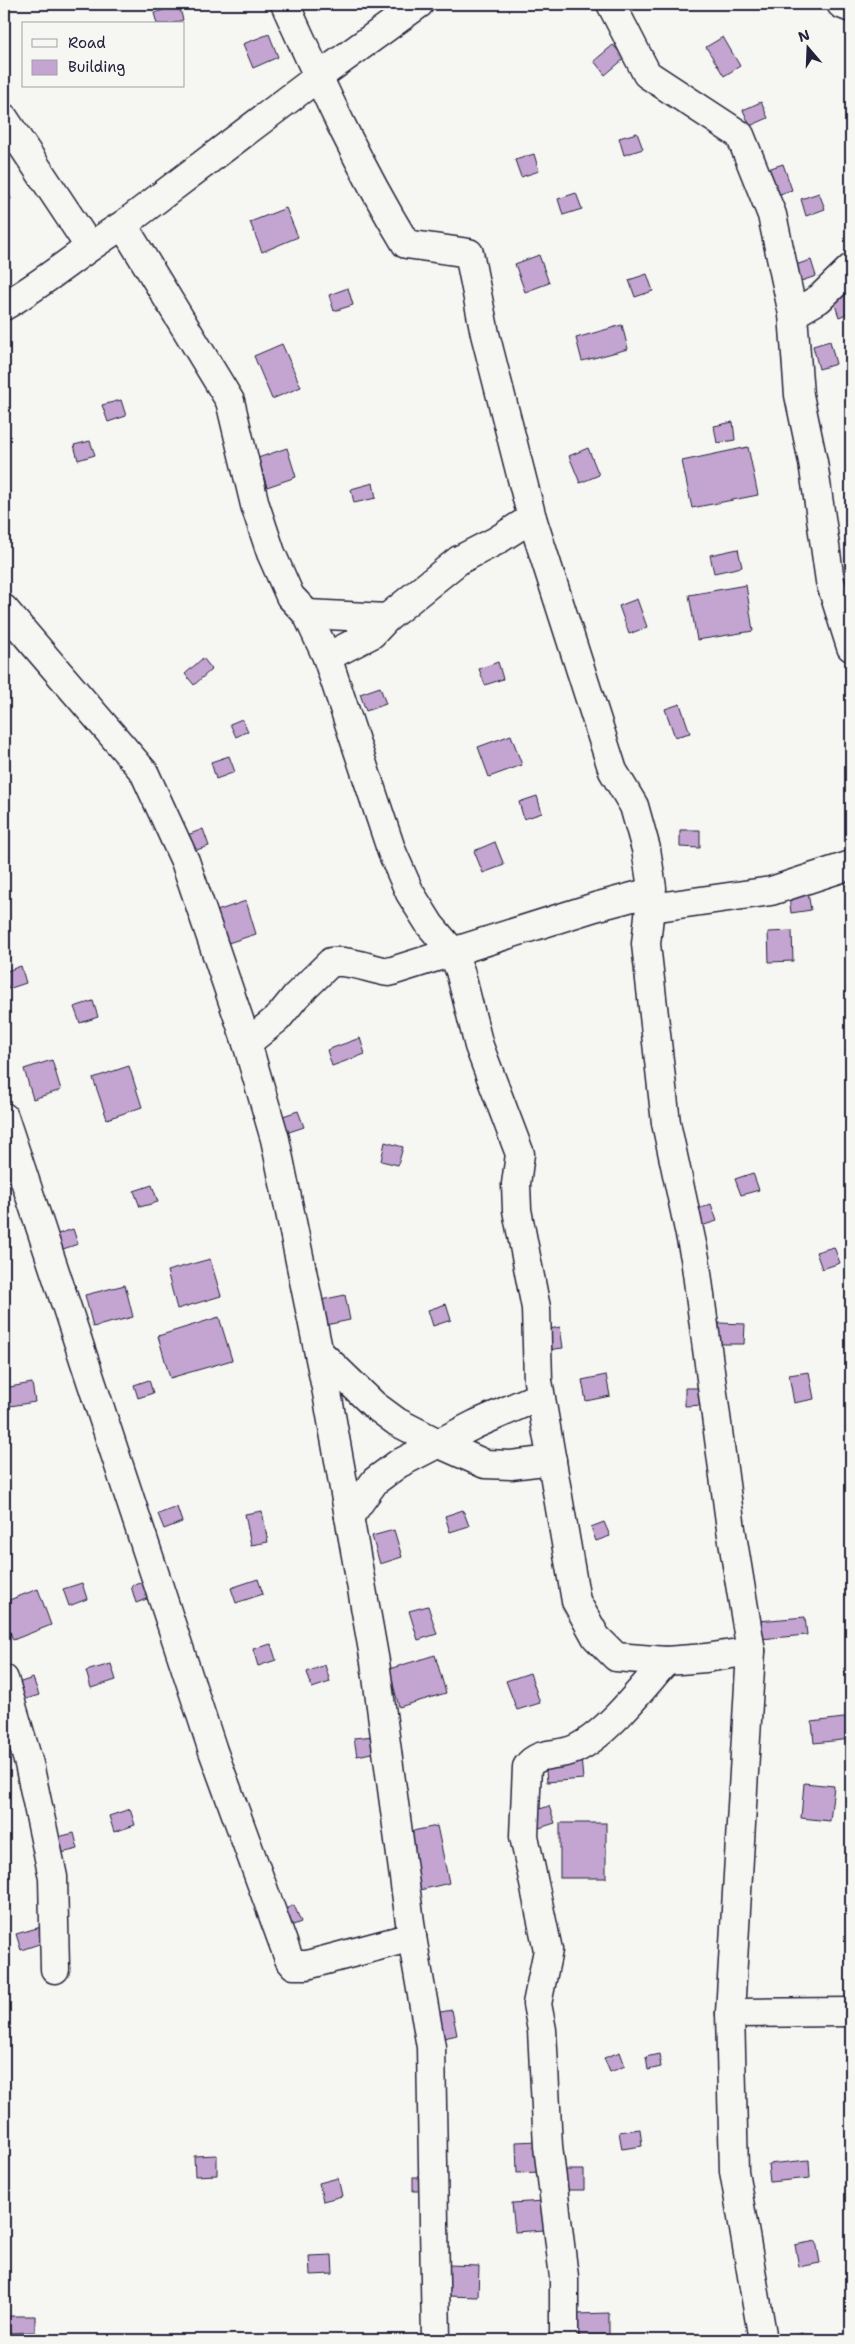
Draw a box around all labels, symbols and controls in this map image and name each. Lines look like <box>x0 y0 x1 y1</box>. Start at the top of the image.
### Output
legend <box>22 22 185 88</box>
north arrow <box>782 22 832 72</box>
text: N <box>796 25 812 46</box>
text: Road <box>68 33 106 53</box>
text: Building <box>68 57 125 77</box>

